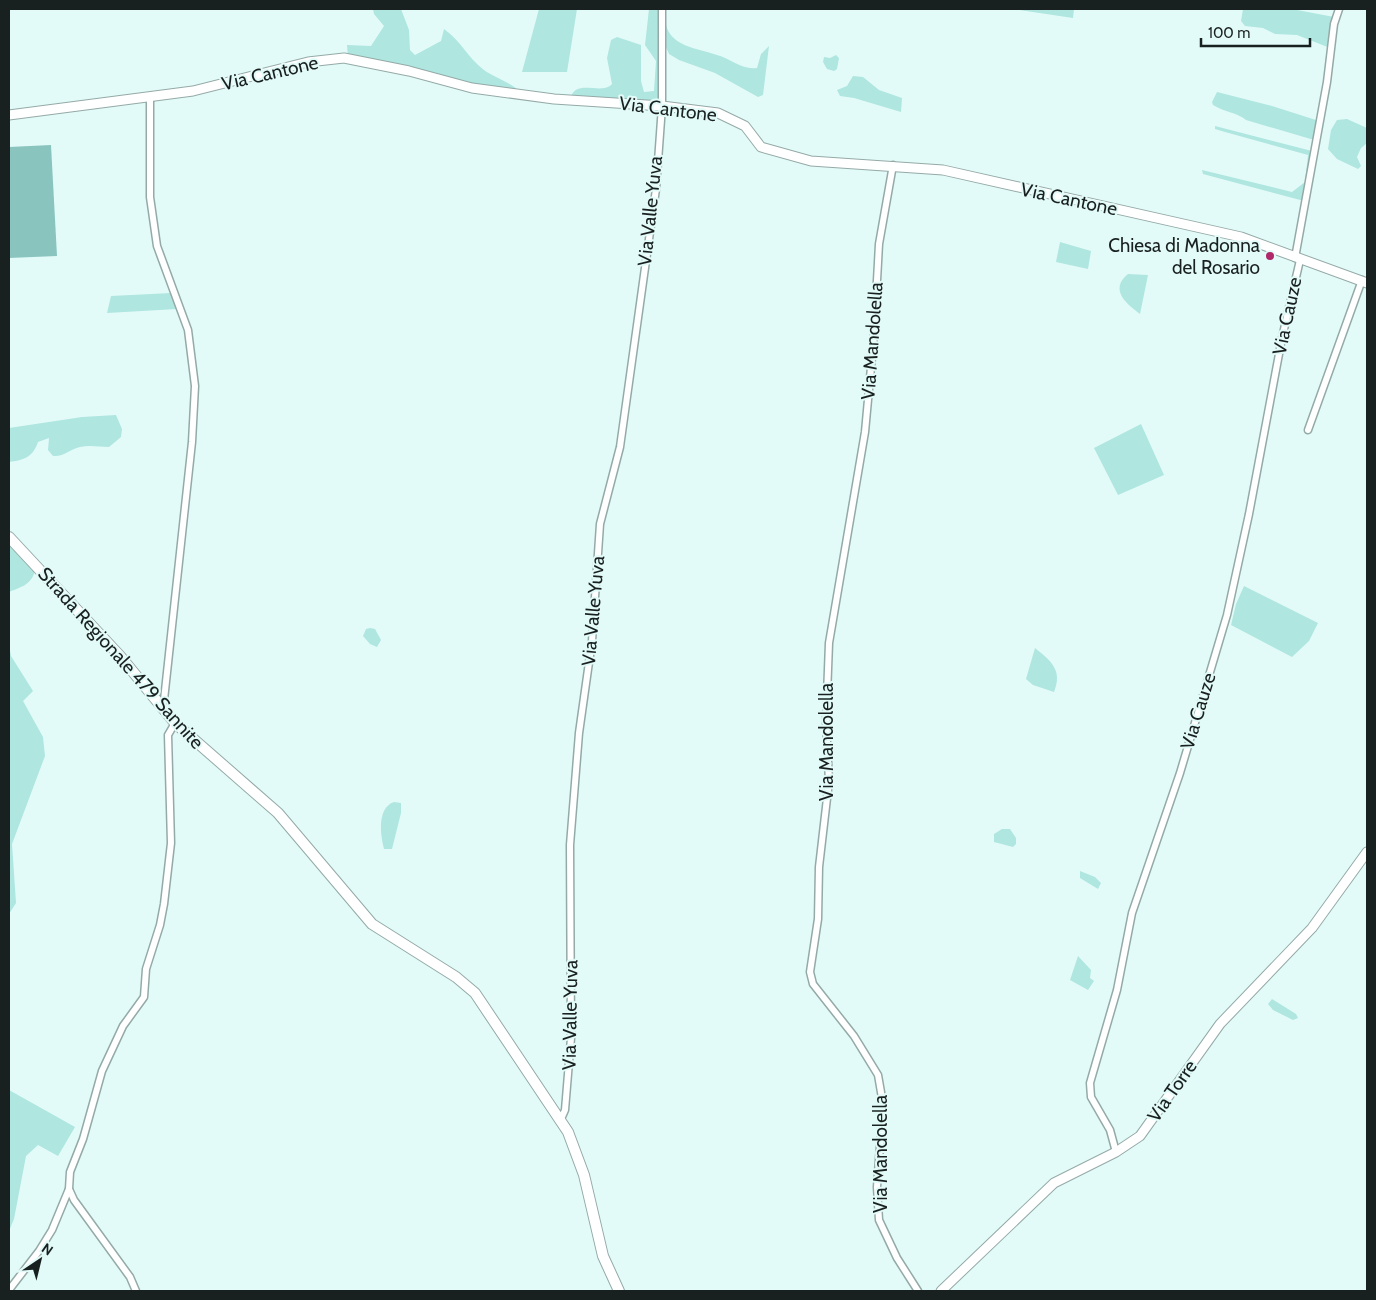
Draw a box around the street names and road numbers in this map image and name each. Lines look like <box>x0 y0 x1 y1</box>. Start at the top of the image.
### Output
street label: Via Cantone <box>220 51 321 95</box>
street label: Via Cantone <box>618 92 718 126</box>
street label: Via Valle Yuva <box>633 155 667 267</box>
street label: Via Cantone <box>1019 178 1120 221</box>
street label: Via Cauze <box>1268 275 1307 357</box>
street label: Via Mandolella <box>856 281 888 401</box>
street label: Via Valle Yuva <box>577 555 609 667</box>
street label: Strada Regionale 479 Sannite <box>33 562 209 754</box>
street label: Via Cauze <box>1175 670 1221 752</box>
street label: Via Mandolella <box>815 683 838 801</box>
street label: Via Valle Yuva <box>558 960 582 1070</box>
street label: Via Torre <box>1142 1055 1202 1126</box>
street label: Via Mandolella <box>869 1095 892 1213</box>

